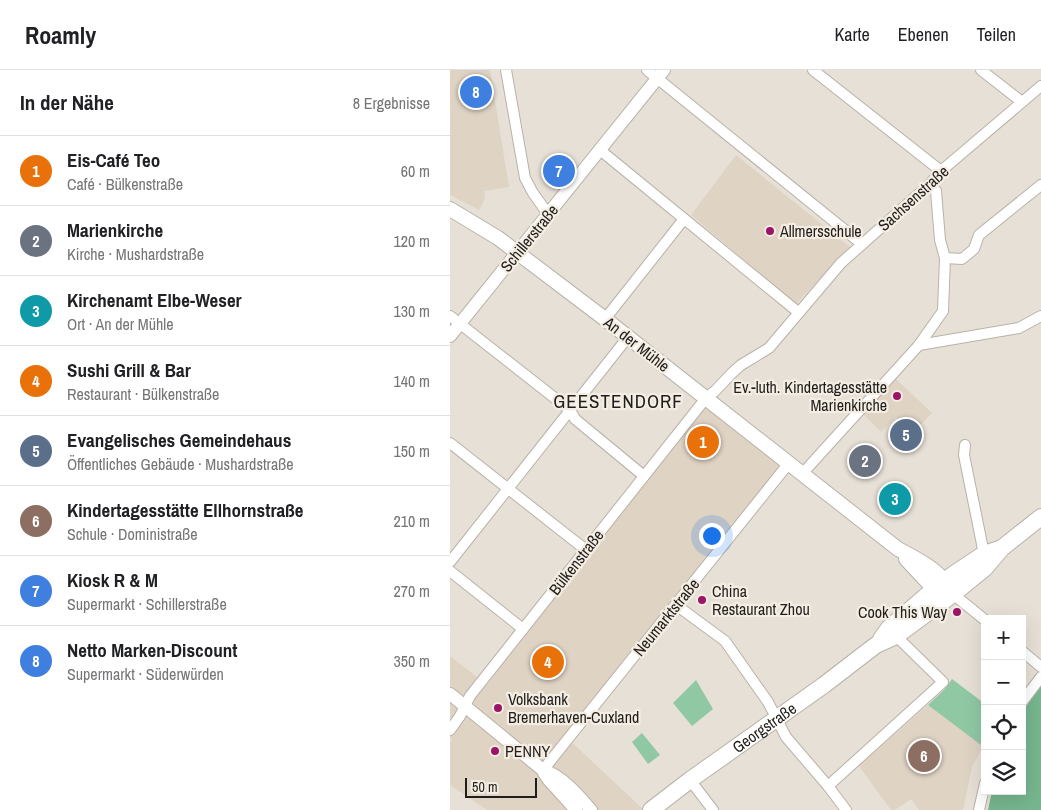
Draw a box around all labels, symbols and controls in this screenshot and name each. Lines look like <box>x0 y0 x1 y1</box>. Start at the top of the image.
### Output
text: Roamly <box>25 19 96 51</box>
text: Karte <box>834 22 870 47</box>
text: Ebenen <box>898 22 949 47</box>
text: Teilen <box>977 22 1016 47</box>
pin: 8 <box>460 73 492 111</box>
text: In der Nähe <box>20 88 114 117</box>
text: 8 Ergebnisse <box>353 92 430 114</box>
text: Eis-Café Teo <box>67 147 160 173</box>
pin: 7 <box>543 152 575 190</box>
text: 1 <box>32 160 40 182</box>
text: 60 m <box>401 160 430 182</box>
street label: Sachsenstraße <box>873 160 953 236</box>
text: Café · Bülkenstraße <box>67 173 183 195</box>
street label: Schillerstraße <box>495 200 563 276</box>
text: Marienkirche <box>67 217 163 243</box>
place label: Allmersschule <box>779 220 862 242</box>
marker: Allmersschule <box>764 225 776 237</box>
text: 2 <box>32 230 40 252</box>
text: 120 m <box>394 230 430 252</box>
text: Kirche · Mushardstraße <box>67 243 204 265</box>
text: Kirchenamt Elbe-Weser <box>67 287 242 313</box>
text: 3 <box>32 300 40 322</box>
text: 130 m <box>394 300 430 322</box>
street label: An der Mühle <box>599 311 675 377</box>
text: Ort · An der Mühle <box>67 313 173 335</box>
text: Sushi Grill & Bar <box>67 357 191 383</box>
text: 4 <box>32 370 40 392</box>
text: 140 m <box>394 370 430 392</box>
place label: Ev.-luth. Kindertagesstätte Marienkirche <box>733 376 887 416</box>
text: Restaurant · Bülkenstraße <box>67 383 219 405</box>
district label: GEESTENDORF <box>553 388 683 414</box>
marker: Ev.-luth. Kindertagesstätte Marienkirche <box>891 390 903 402</box>
pin: 5 <box>890 416 922 454</box>
pin: 1 <box>687 423 719 461</box>
text: Evangelisches Gemeindehaus <box>67 427 291 453</box>
text: 5 <box>32 440 40 462</box>
text: 150 m <box>394 440 430 462</box>
pin: 2 <box>849 442 881 480</box>
text: Öffentliches Gebäude · Mushardstraße <box>67 453 294 475</box>
pin: 3 <box>879 480 911 518</box>
text: Kindertagesstätte Ellhornstraße <box>67 497 303 523</box>
text: 6 <box>32 510 40 532</box>
text: 210 m <box>394 510 430 532</box>
text: Schule · Doministraße <box>67 523 198 545</box>
your location <box>699 523 725 549</box>
street label: Bülkenstraße <box>544 525 608 599</box>
text: Kiosk R & M <box>67 567 158 593</box>
street label: Neumarktstraße <box>628 574 704 660</box>
text: 7 <box>32 580 40 602</box>
text: 270 m <box>394 580 430 602</box>
place label: China Restaurant Zhou <box>712 580 810 620</box>
text: Supermarkt · Schillerstraße <box>67 593 227 615</box>
marker: China Restaurant Zhou <box>696 594 708 606</box>
place label: Cook This Way <box>858 601 947 623</box>
marker: Cook This Way <box>951 606 963 618</box>
map controls <box>981 615 1026 795</box>
button: + <box>981 615 1026 660</box>
text: Netto Marken-Discount <box>67 637 238 663</box>
pin: 4 <box>532 643 564 681</box>
text: 8 <box>32 650 40 672</box>
text: 350 m <box>394 650 430 672</box>
button: − <box>981 660 1026 705</box>
text: Supermarkt · Süderwürden <box>67 663 224 685</box>
place label: Volksbank Bremerhaven-Cuxland <box>508 688 639 728</box>
street label: Georgstraße <box>728 697 800 758</box>
marker: Volksbank Bremerhaven-Cuxland <box>492 702 504 714</box>
button: locate <box>981 705 1026 750</box>
pin: 6 <box>908 737 940 775</box>
place label: PENNY <box>505 740 550 762</box>
marker: PENNY <box>489 745 501 757</box>
button: layers <box>981 750 1026 795</box>
scale bar <box>465 775 538 798</box>
text: 50 m <box>472 778 498 796</box>

